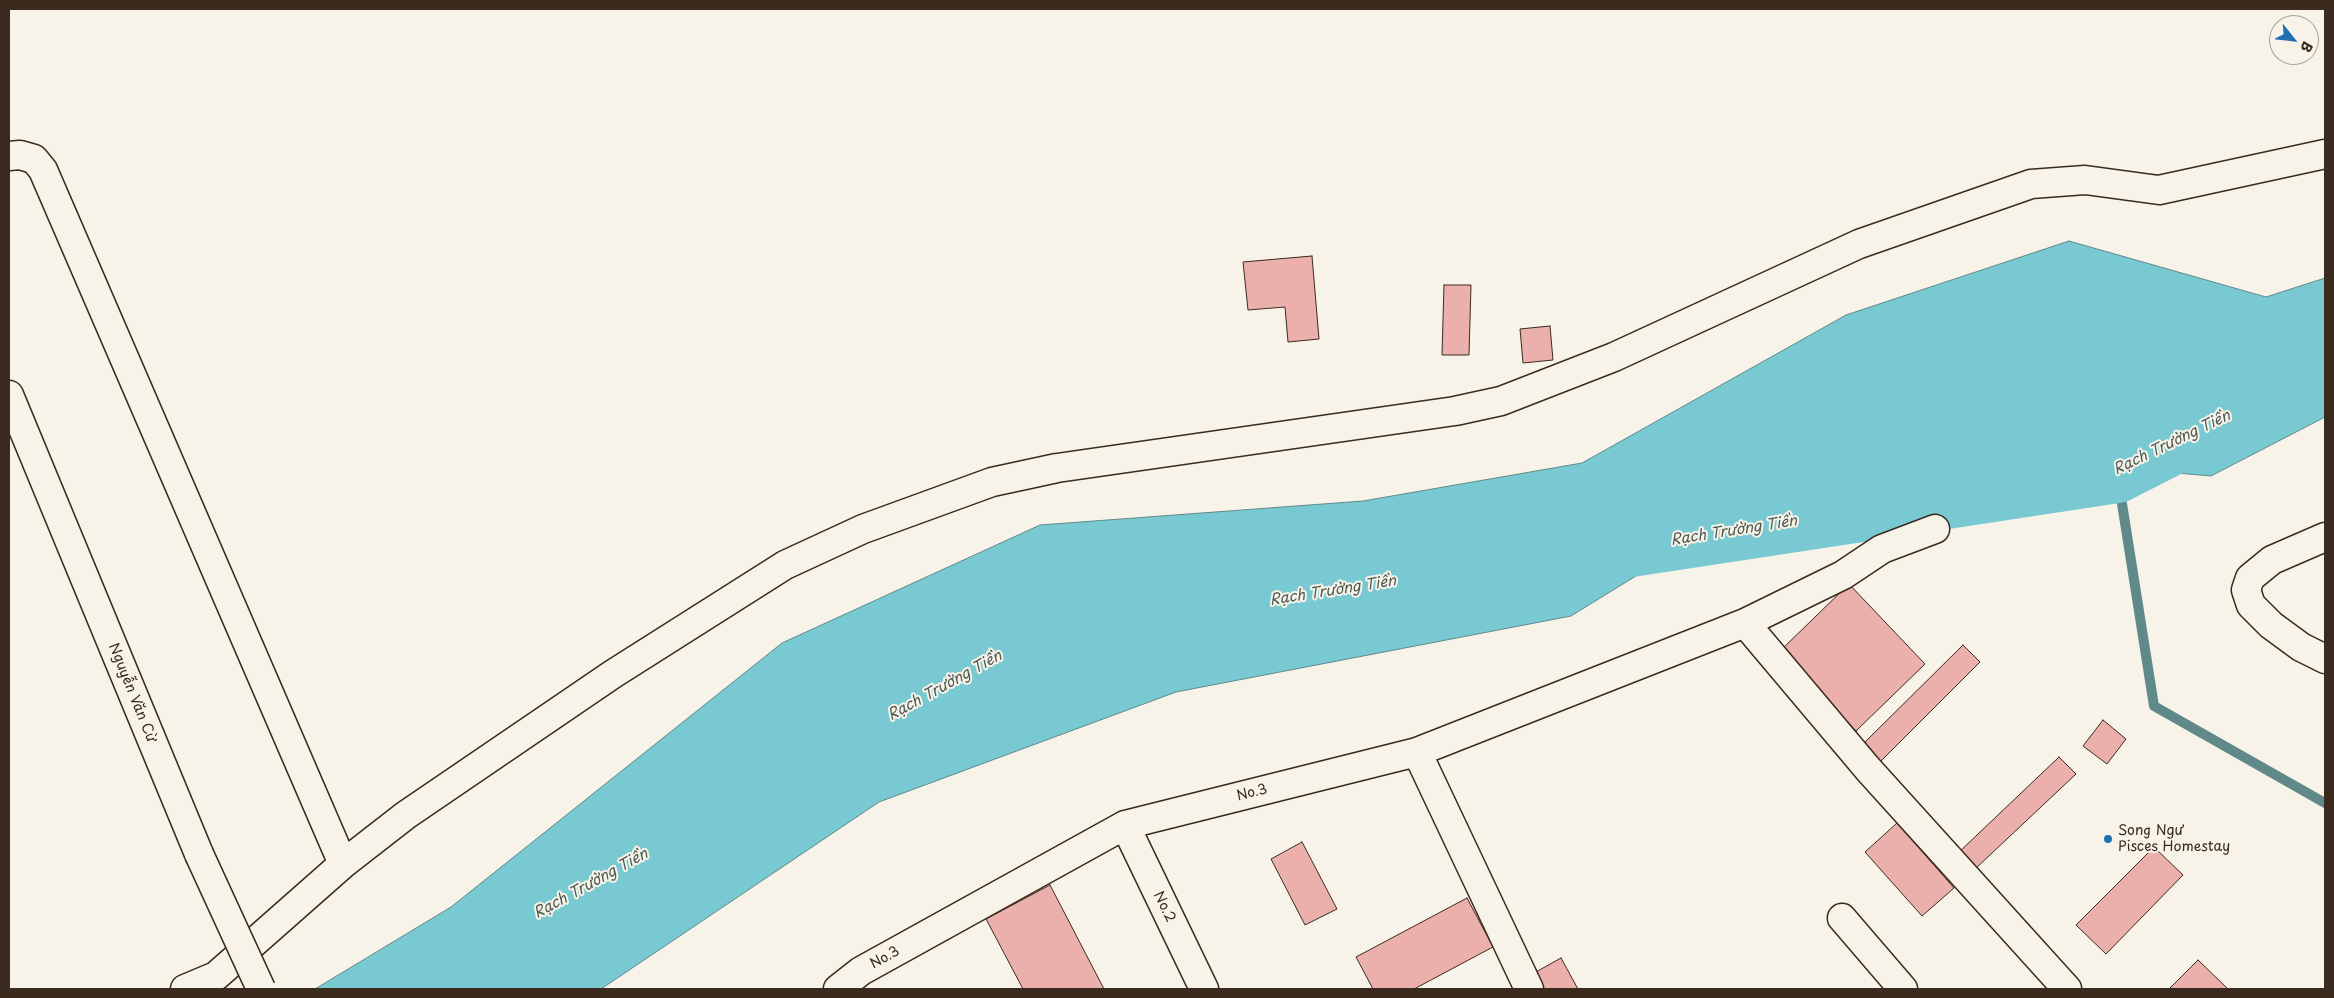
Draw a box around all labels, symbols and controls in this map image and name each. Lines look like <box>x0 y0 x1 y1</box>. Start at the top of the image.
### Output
north arrow <box>2269 15 2319 65</box>
text: B <box>2295 38 2318 56</box>
water label: Rạch Trường Tiền <box>2111 407 2233 479</box>
water label: Rạch Trường Tiền <box>1669 512 1799 550</box>
water label: Rạch Trường Tiền <box>1268 572 1398 610</box>
street label: Nguyễn Văn Cừ <box>104 641 160 745</box>
water label: Rạch Trường Tiền <box>885 647 1005 725</box>
street label: No.3 <box>1235 781 1269 805</box>
place label: Song Ngư Pisces Homestay <box>2118 823 2230 856</box>
marker: Song Ngư Pisces Homestay <box>2102 833 2114 845</box>
water label: Rạch Trường Tiền <box>531 845 651 923</box>
street label: No.2 <box>1149 889 1179 925</box>
street label: No.3 <box>867 943 903 973</box>

